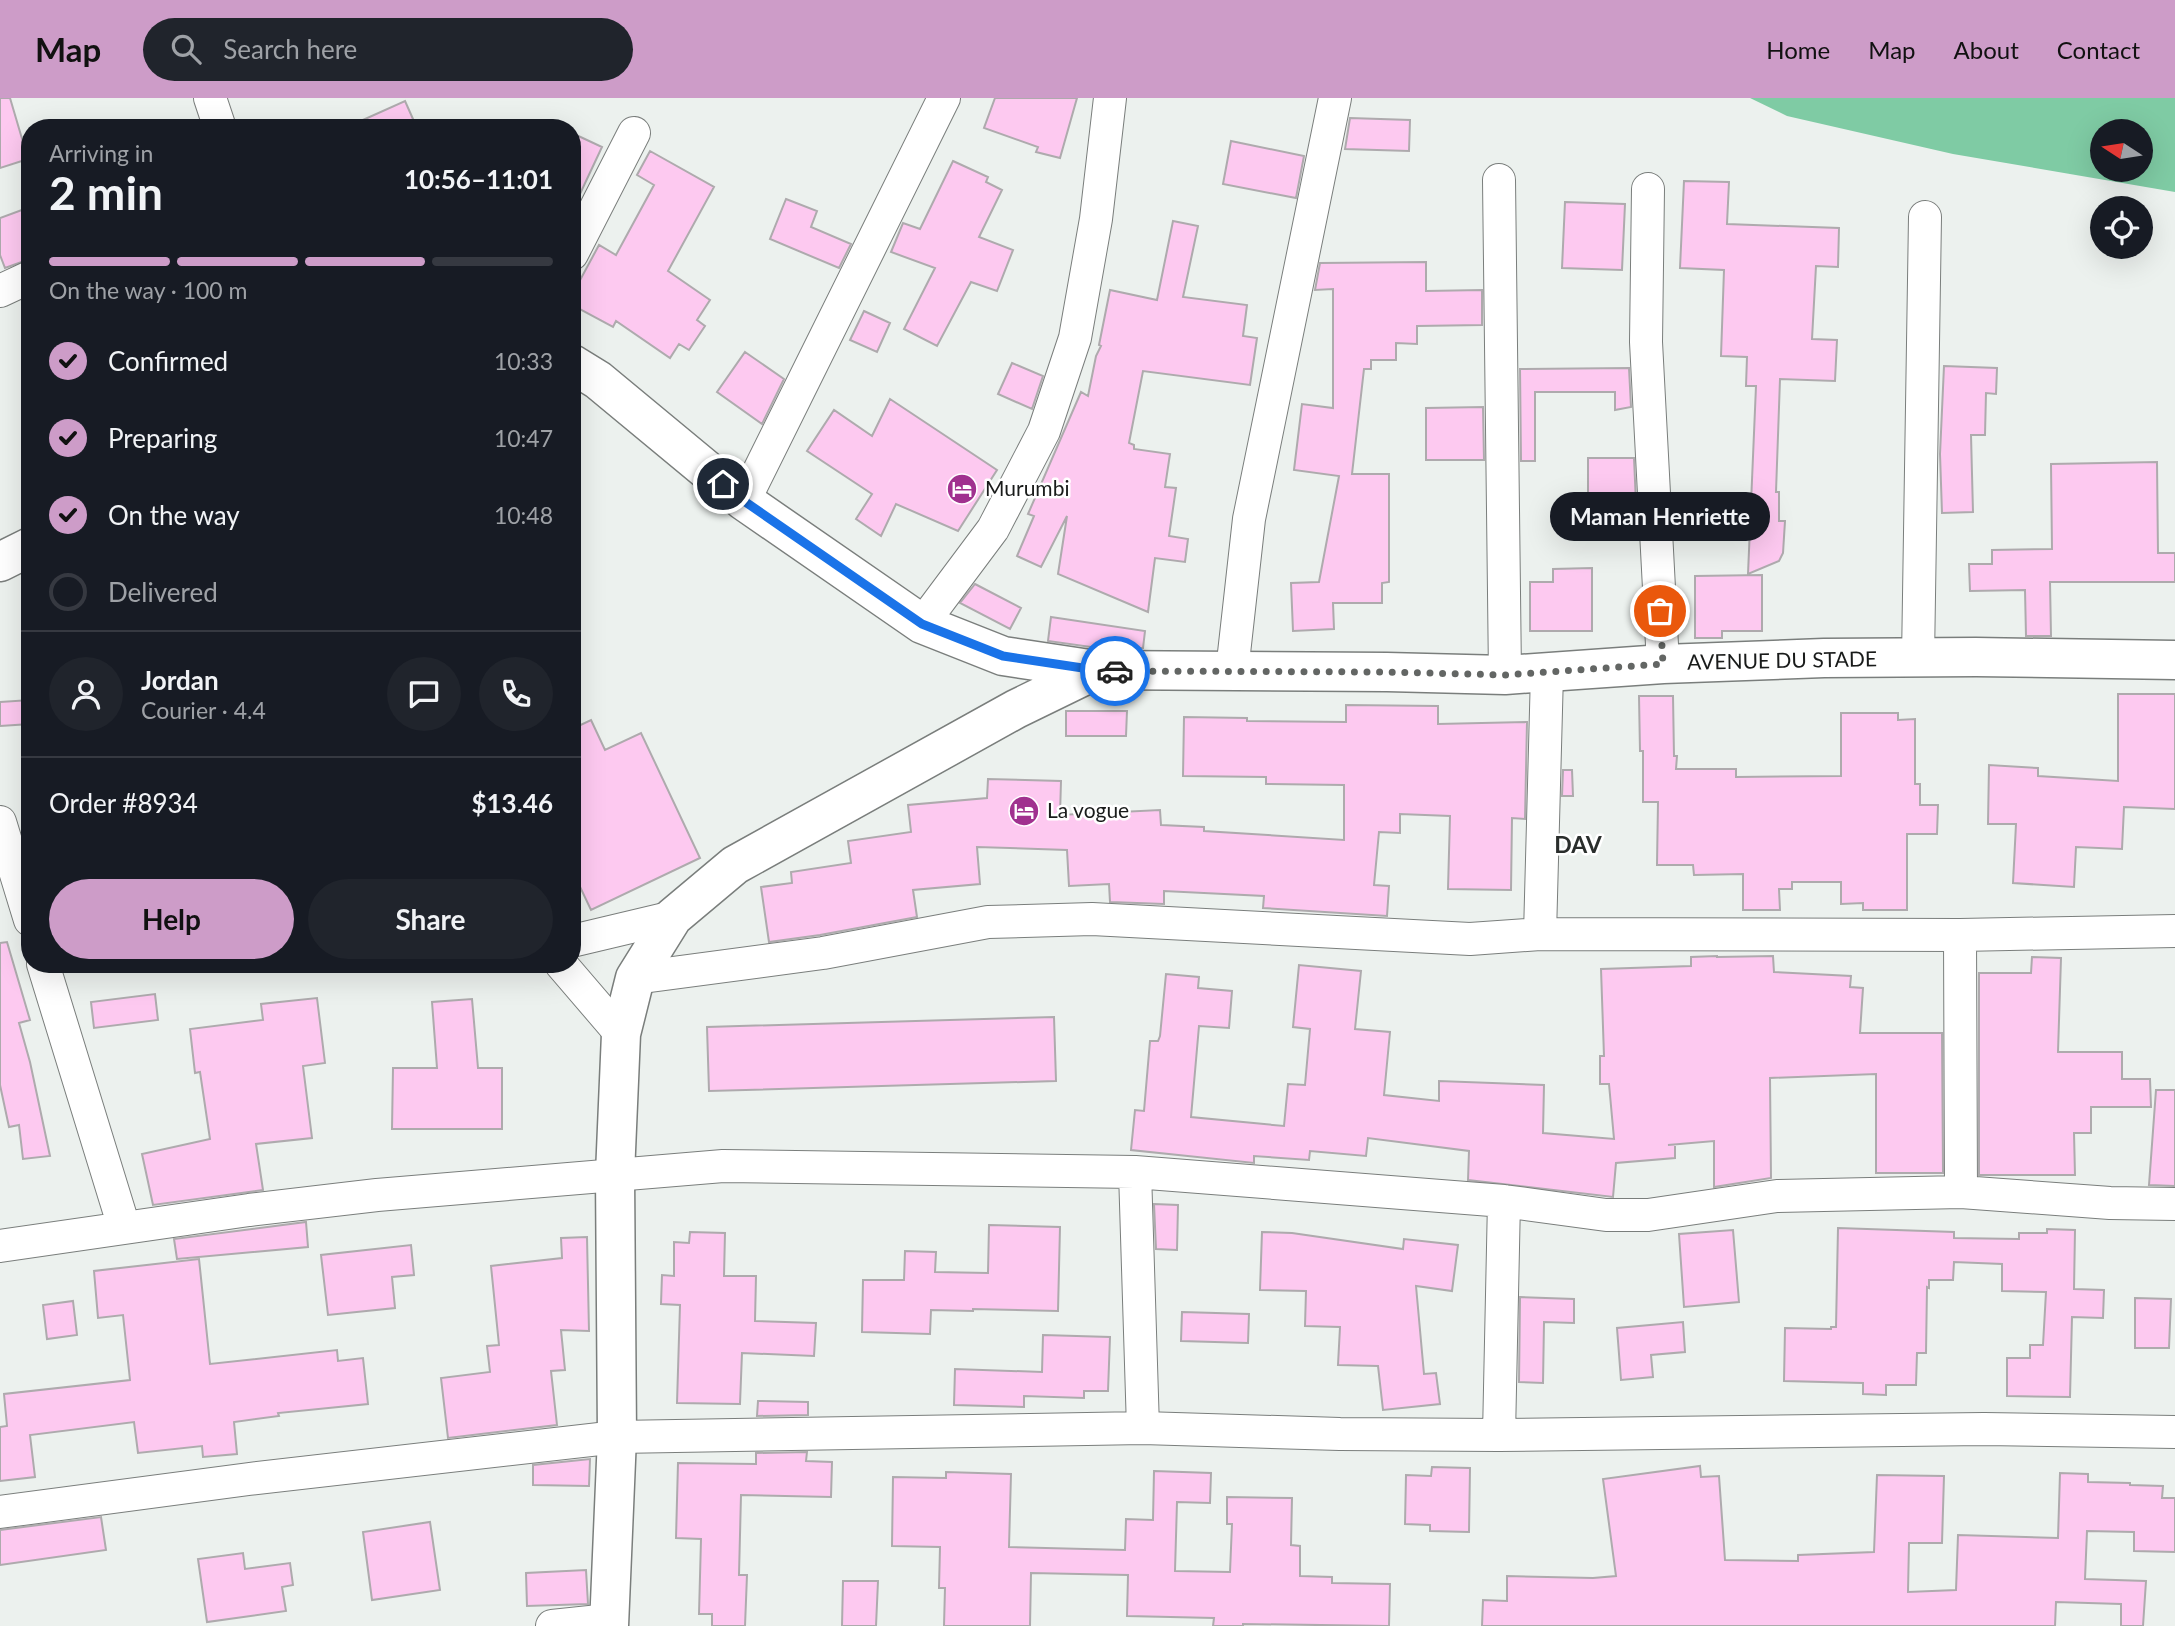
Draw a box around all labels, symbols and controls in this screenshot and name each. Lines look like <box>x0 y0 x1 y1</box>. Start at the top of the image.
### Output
search box <box>143 18 633 81</box>
text: Map <box>35 29 101 69</box>
icon: search <box>167 30 205 68</box>
text: Search here <box>223 33 357 65</box>
text: Home <box>1766 35 1830 64</box>
text: Map <box>1868 35 1916 64</box>
text: About <box>1954 35 2019 64</box>
text: Contact <box>2057 35 2140 64</box>
north arrow <box>2090 119 2152 182</box>
map controls <box>2090 119 2153 259</box>
text: Arriving in <box>49 139 153 167</box>
text: 10:56–11:01 <box>404 163 553 195</box>
text: 2 min <box>49 165 163 220</box>
button: locate <box>2090 196 2153 259</box>
text: On the way · 100 m <box>49 276 248 304</box>
icon: check <box>49 342 87 380</box>
text: Confirmed <box>108 345 228 377</box>
text: 10:33 <box>494 347 553 375</box>
icon: check <box>49 419 87 457</box>
text: Preparing <box>108 422 217 454</box>
text: 10:47 <box>494 424 553 452</box>
pin <box>693 454 753 514</box>
icon: home <box>704 465 742 503</box>
hotel icon: Murumbi <box>945 472 979 506</box>
place label: Murumbi <box>985 475 1069 500</box>
callout: Maman Henriette <box>1550 492 1770 541</box>
icon: check <box>49 496 87 534</box>
text: On the way <box>108 499 240 531</box>
text: 10:48 <box>494 501 553 529</box>
text: Maman Henriette <box>1570 502 1750 530</box>
text: Delivered <box>108 576 218 608</box>
pin <box>1630 581 1690 641</box>
icon: bag <box>1641 592 1679 630</box>
courier <box>1080 636 1150 706</box>
street label: AVENUE DU STADE <box>1687 645 1877 674</box>
icon: car <box>1096 652 1134 690</box>
button: person <box>49 657 123 731</box>
button: chat <box>387 657 461 731</box>
button: phone <box>479 657 553 731</box>
text: Jordan <box>141 664 219 696</box>
text: Courier · 4.4 <box>141 696 266 724</box>
text: Order #8934 <box>49 787 198 819</box>
text: $13.46 <box>471 787 553 819</box>
hotel icon: La vogue <box>1007 794 1041 828</box>
place label: La vogue <box>1047 797 1129 822</box>
district label: DAV <box>1554 830 1603 858</box>
button: Help <box>49 879 294 959</box>
button: Share <box>308 879 553 959</box>

